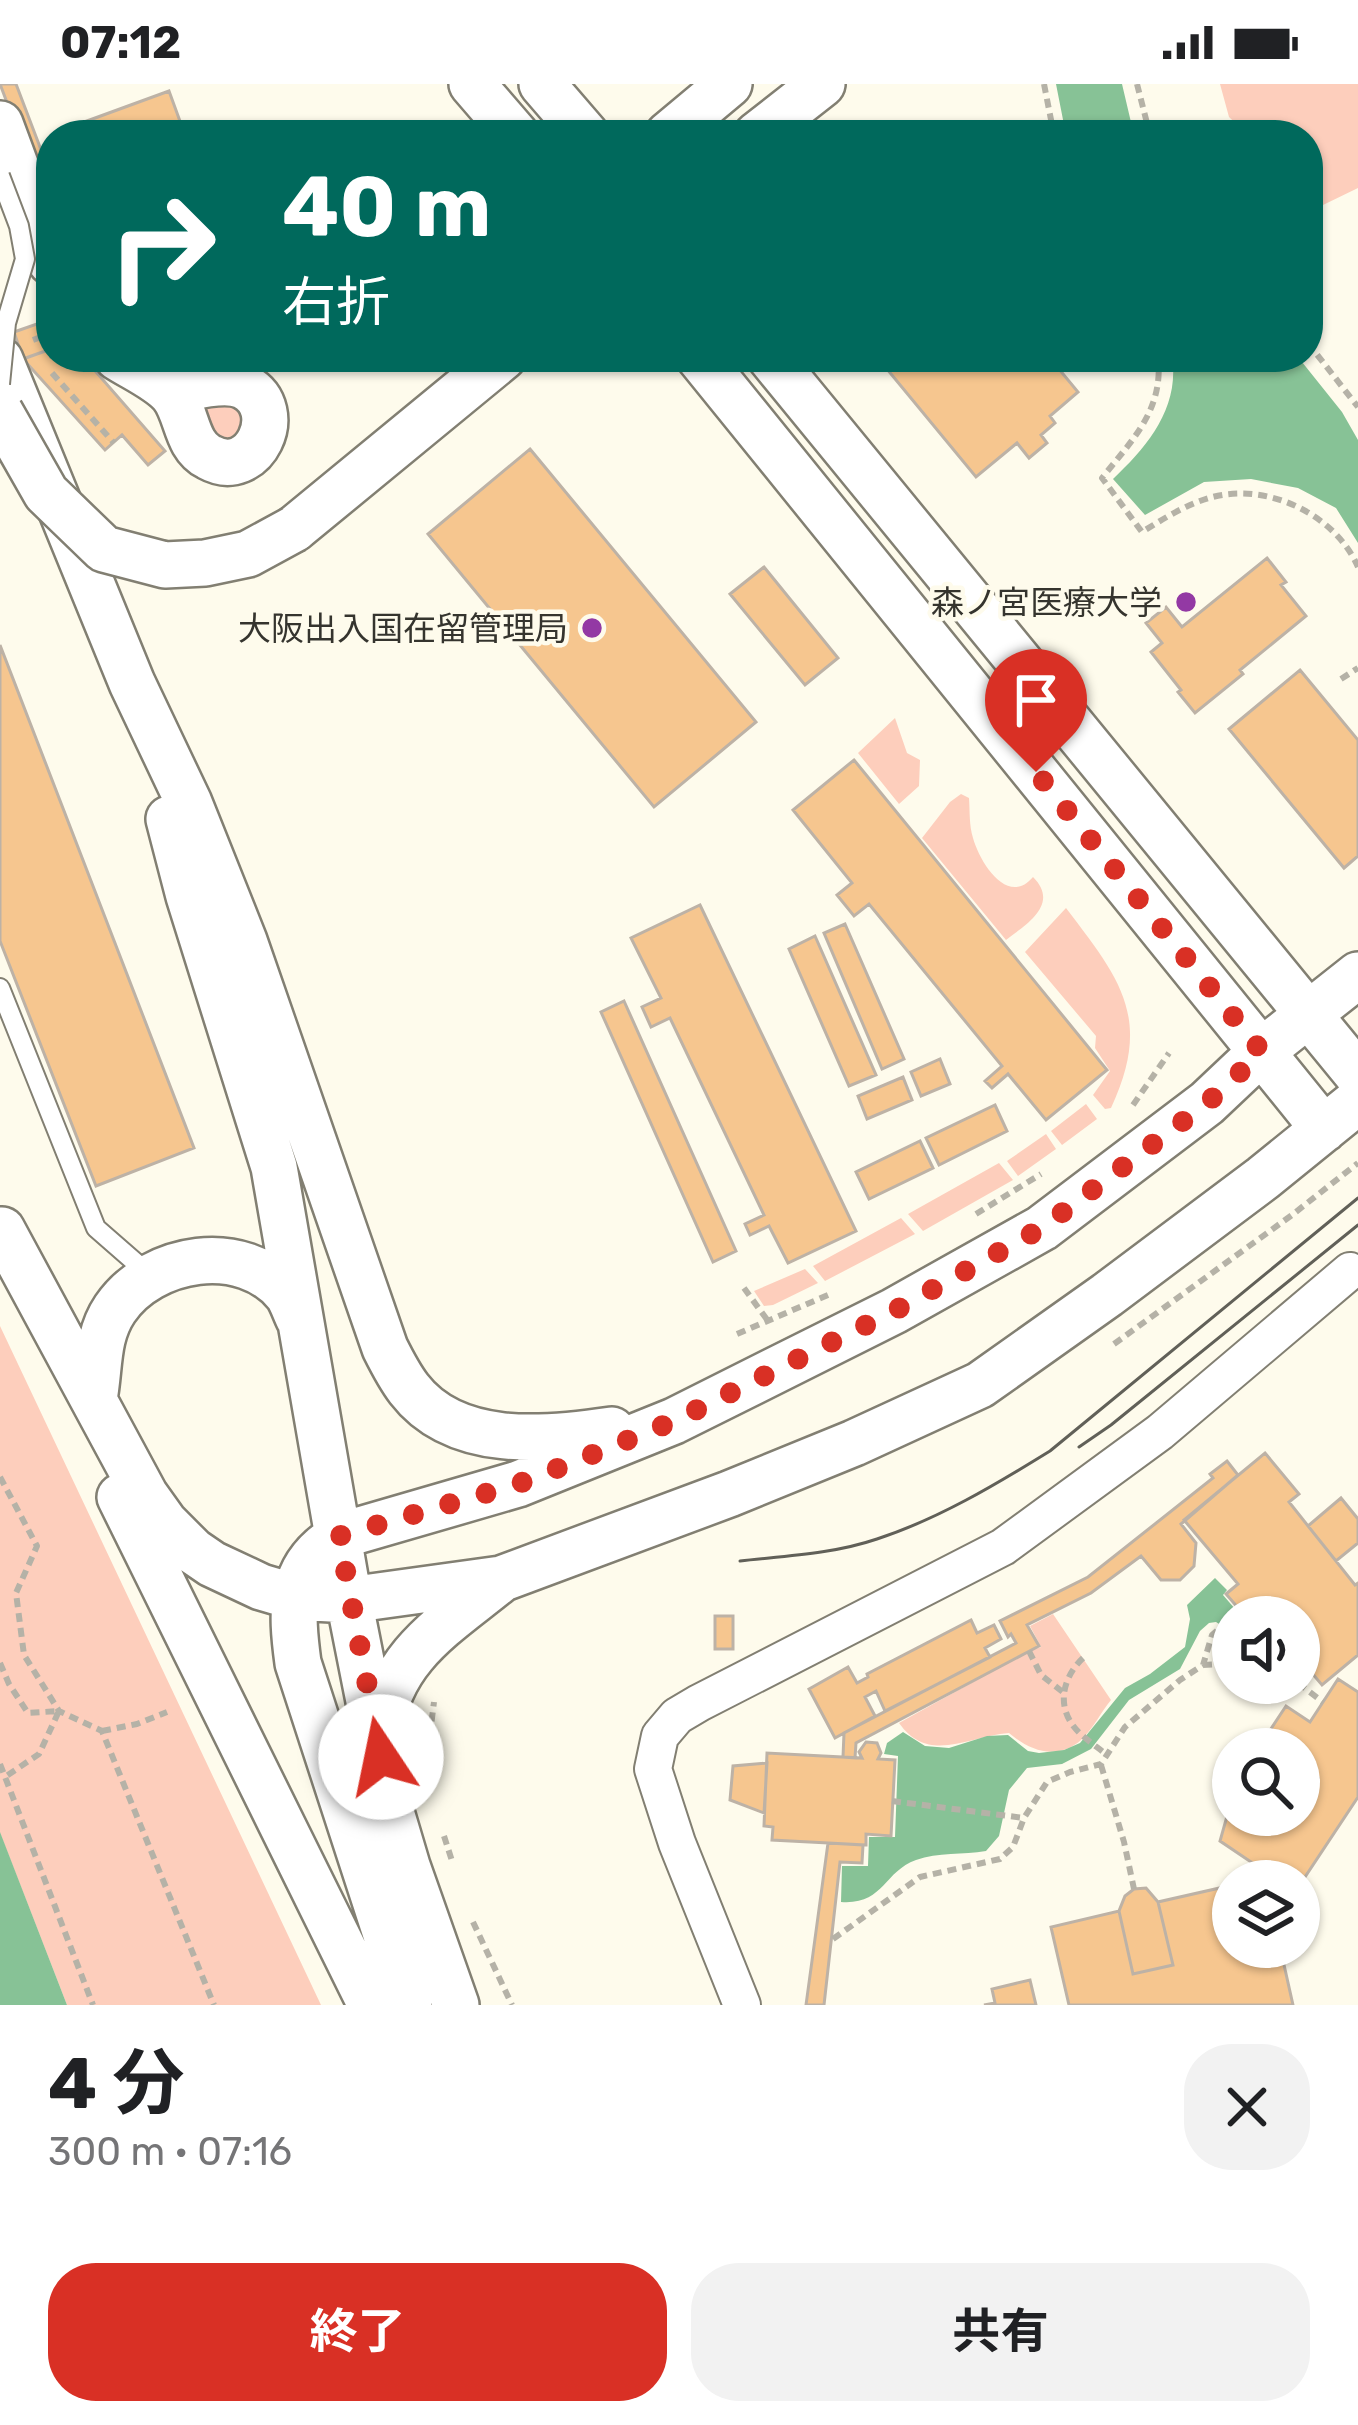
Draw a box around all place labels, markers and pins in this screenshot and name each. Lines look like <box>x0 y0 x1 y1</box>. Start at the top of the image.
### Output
place label: 森ノ宮医療大学 <box>931 583 1162 622</box>
marker: 森ノ宮医療大学 <box>1173 589 1199 615</box>
place label: 大阪出入国在留管理局 <box>238 609 568 648</box>
marker: 大阪出入国在留管理局 <box>579 615 605 641</box>
pin <box>985 649 1087 772</box>

